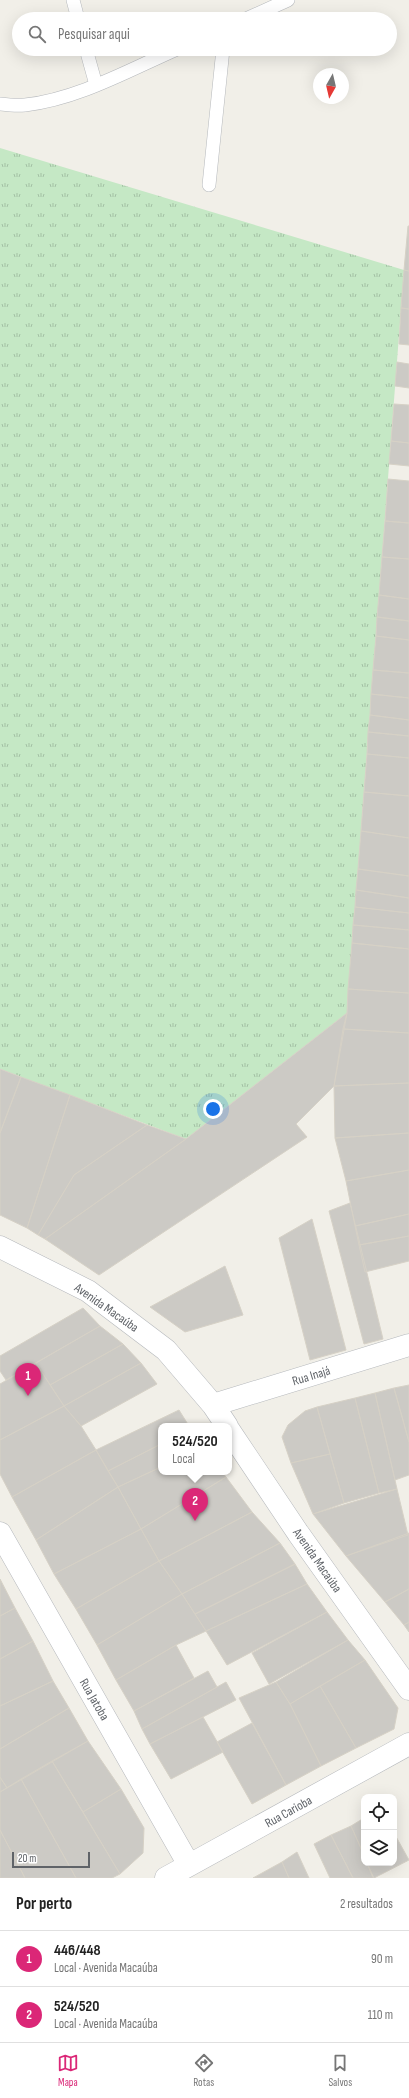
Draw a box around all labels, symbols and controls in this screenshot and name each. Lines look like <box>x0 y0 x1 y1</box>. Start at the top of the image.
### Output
search box <box>12 12 397 56</box>
icon: search <box>26 23 48 45</box>
text: Pesquisar aqui <box>58 25 130 44</box>
north arrow <box>313 68 349 104</box>
your location <box>203 1099 223 1119</box>
street label: Avenida Macaúba <box>70 1279 142 1336</box>
pin: 1 <box>15 1363 41 1396</box>
street label: Rua Inajá <box>290 1363 332 1389</box>
popup <box>158 1423 232 1475</box>
text: 524/520 <box>172 1432 218 1451</box>
text: Local <box>172 1451 195 1467</box>
pin: 2 <box>182 1488 208 1521</box>
street label: Avenida Macaúba <box>289 1525 345 1596</box>
street label: Rua Jatoba <box>76 1676 113 1723</box>
street label: Rua Carioba <box>262 1792 315 1831</box>
map controls <box>361 1794 397 1866</box>
button: locate <box>361 1794 397 1830</box>
button: layers <box>361 1830 397 1866</box>
scale bar <box>12 1850 90 1869</box>
text: 20 m <box>18 1852 36 1865</box>
text: Por perto <box>16 1894 72 1914</box>
text: 2 resultados <box>340 1896 393 1912</box>
text: 446/448 <box>54 1941 101 1960</box>
text: 1 <box>26 1951 32 1967</box>
text: 90 m <box>371 1951 393 1967</box>
text: Local · Avenida Macaúba <box>54 1960 158 1976</box>
text: 524/520 <box>54 1997 99 2016</box>
text: 2 <box>26 2007 32 2023</box>
text: 110 m <box>368 2007 393 2023</box>
text: Local · Avenida Macaúba <box>54 2016 158 2032</box>
tab: Mapa <box>57 2052 79 2089</box>
tab: Rotas <box>193 2052 215 2089</box>
tab: Salvos <box>328 2052 352 2089</box>

